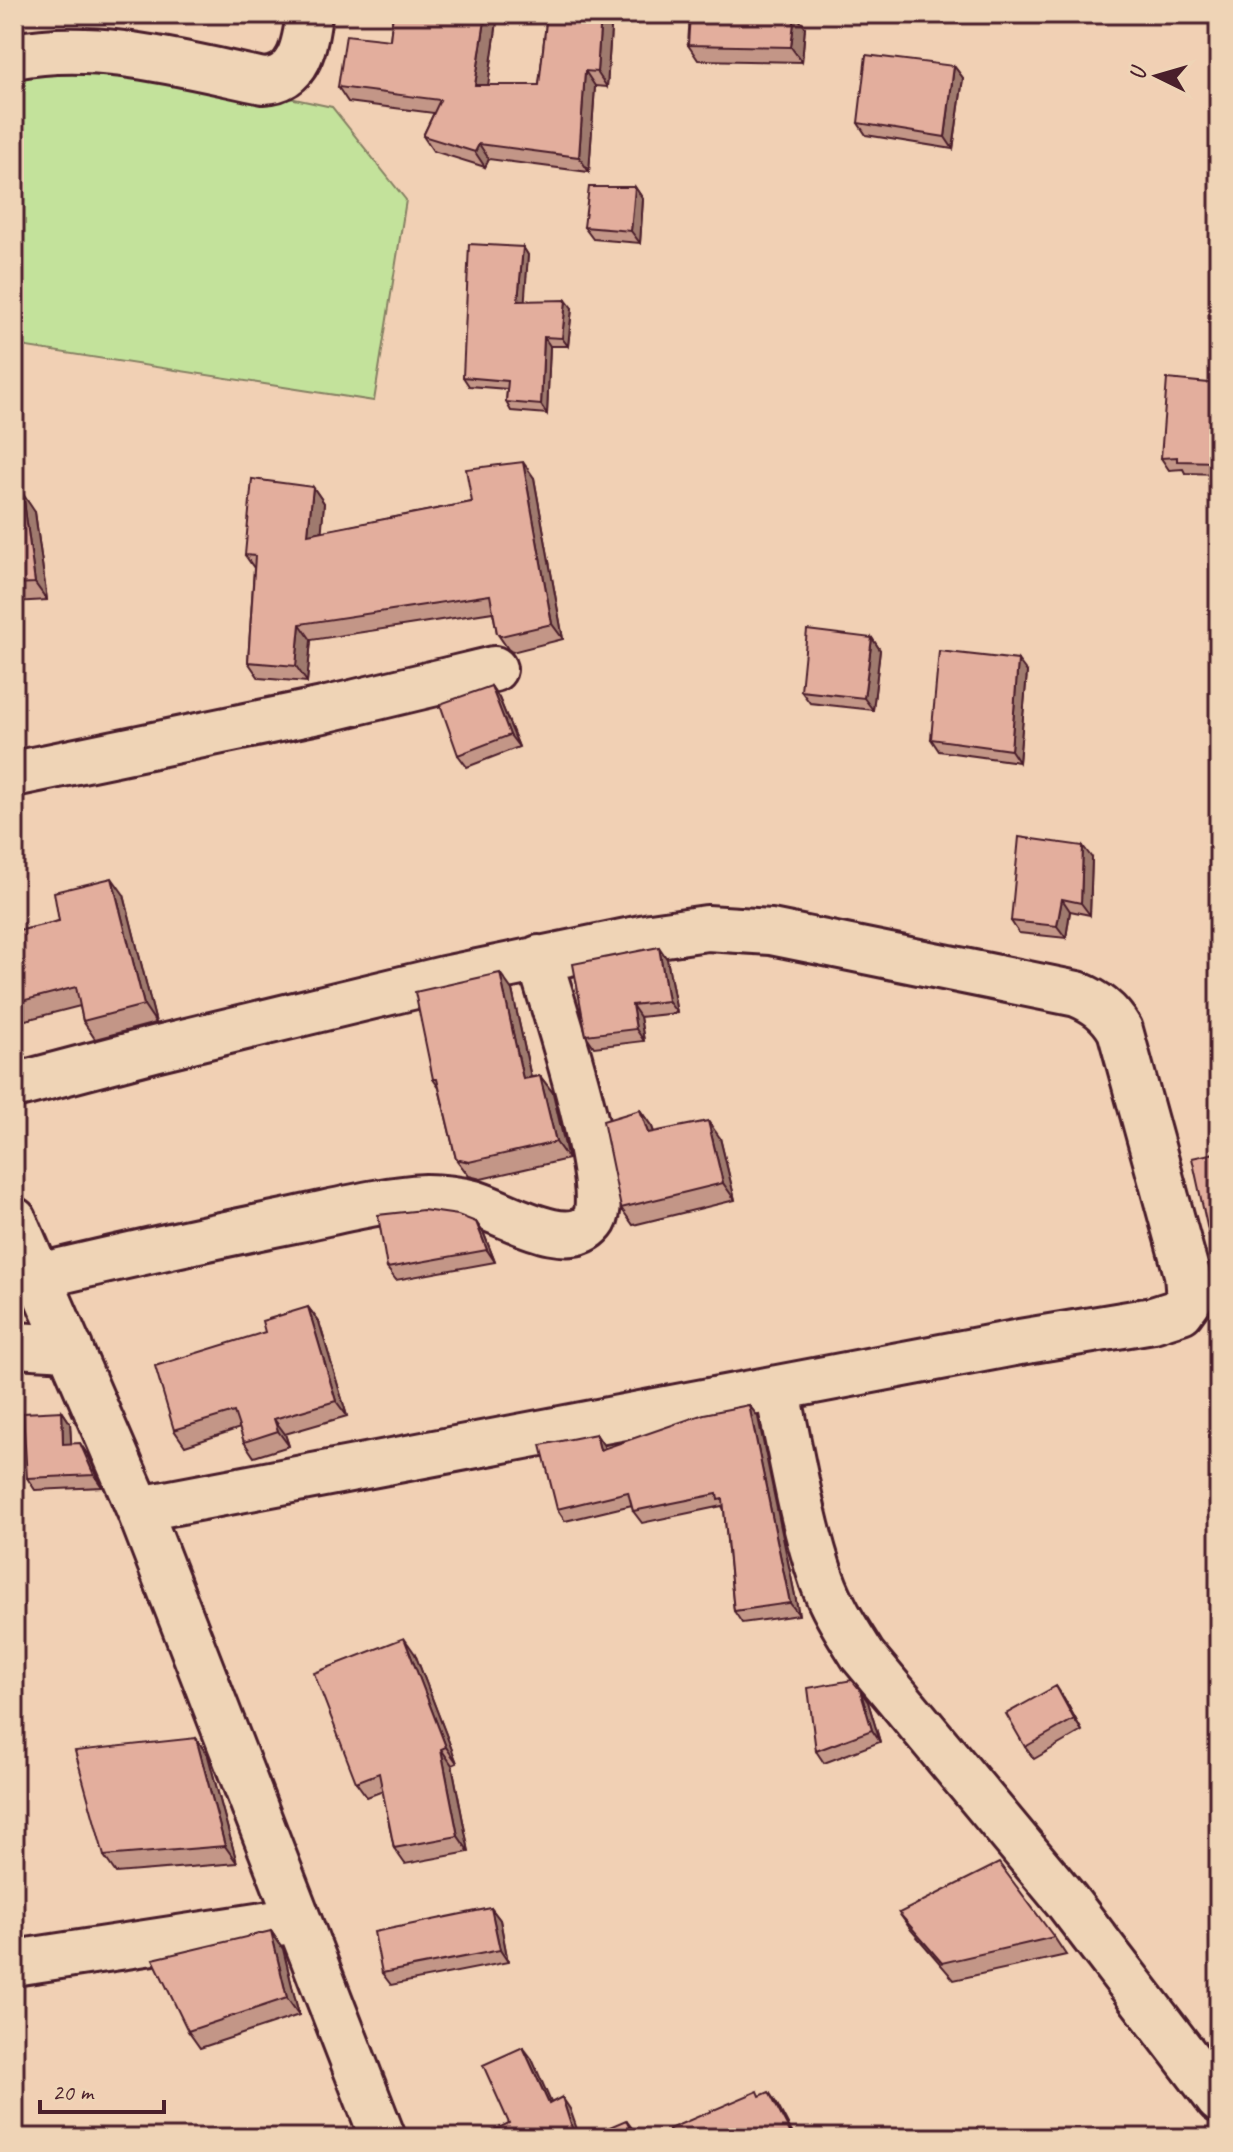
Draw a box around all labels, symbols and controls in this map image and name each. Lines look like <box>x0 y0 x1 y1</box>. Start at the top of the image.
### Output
north arrow <box>1117 36 1197 116</box>
text: U <box>1124 63 1153 81</box>
scale bar <box>40 2064 164 2114</box>
text: 20 m <box>52 2077 95 2107</box>

